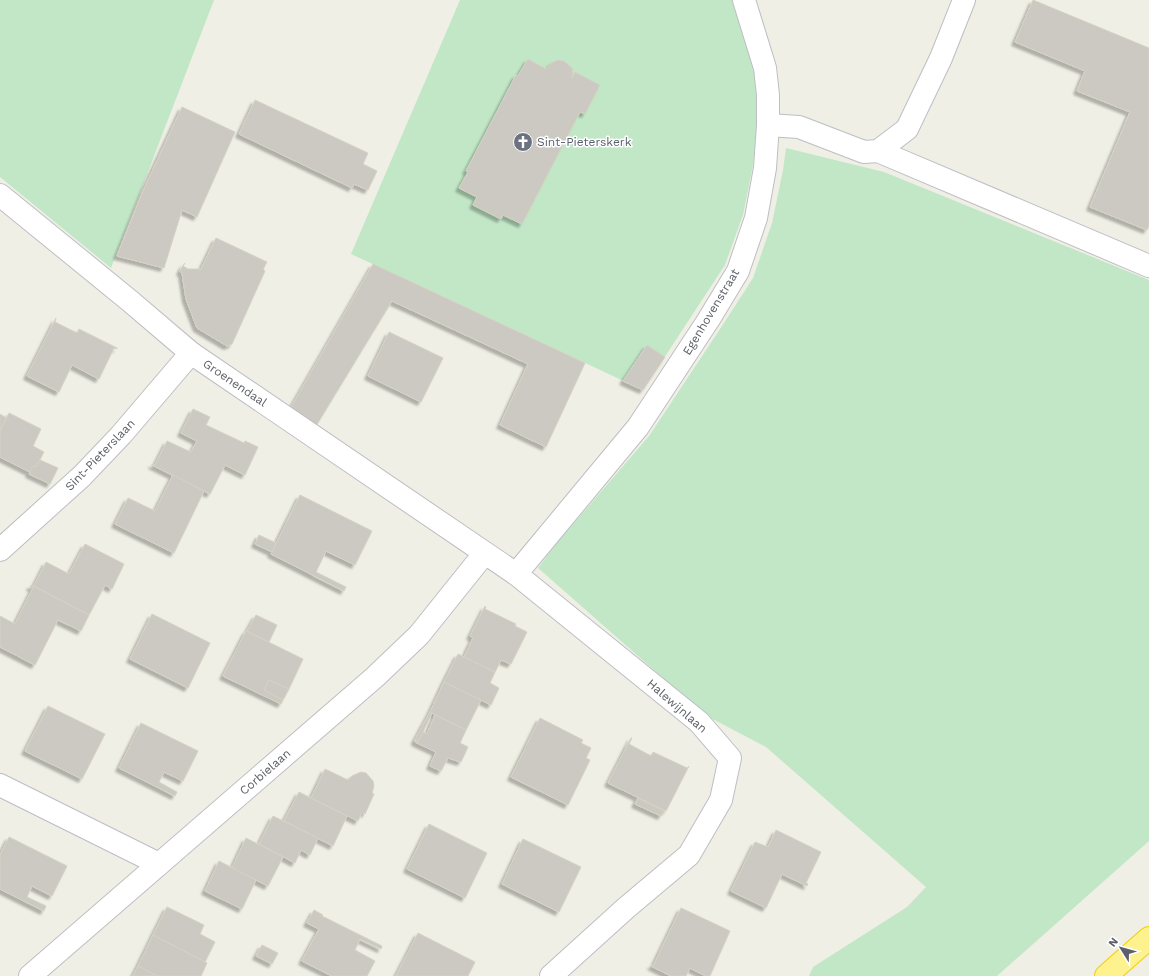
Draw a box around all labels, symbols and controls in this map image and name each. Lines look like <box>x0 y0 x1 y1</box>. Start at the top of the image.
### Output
church icon: Sint-Pieterskerk <box>512 131 534 153</box>
place label: Sint-Pieterskerk <box>537 135 632 149</box>
street label: Egenhovenstraat <box>680 266 742 358</box>
street label: Groenendaal <box>200 356 270 410</box>
street label: Sint-Pieterslaan <box>62 416 138 494</box>
street label: Halewijnlaan <box>644 676 710 736</box>
street label: Corbielaan <box>237 746 293 798</box>
north arrow <box>1101 928 1141 968</box>
text: N <box>1106 935 1121 949</box>

